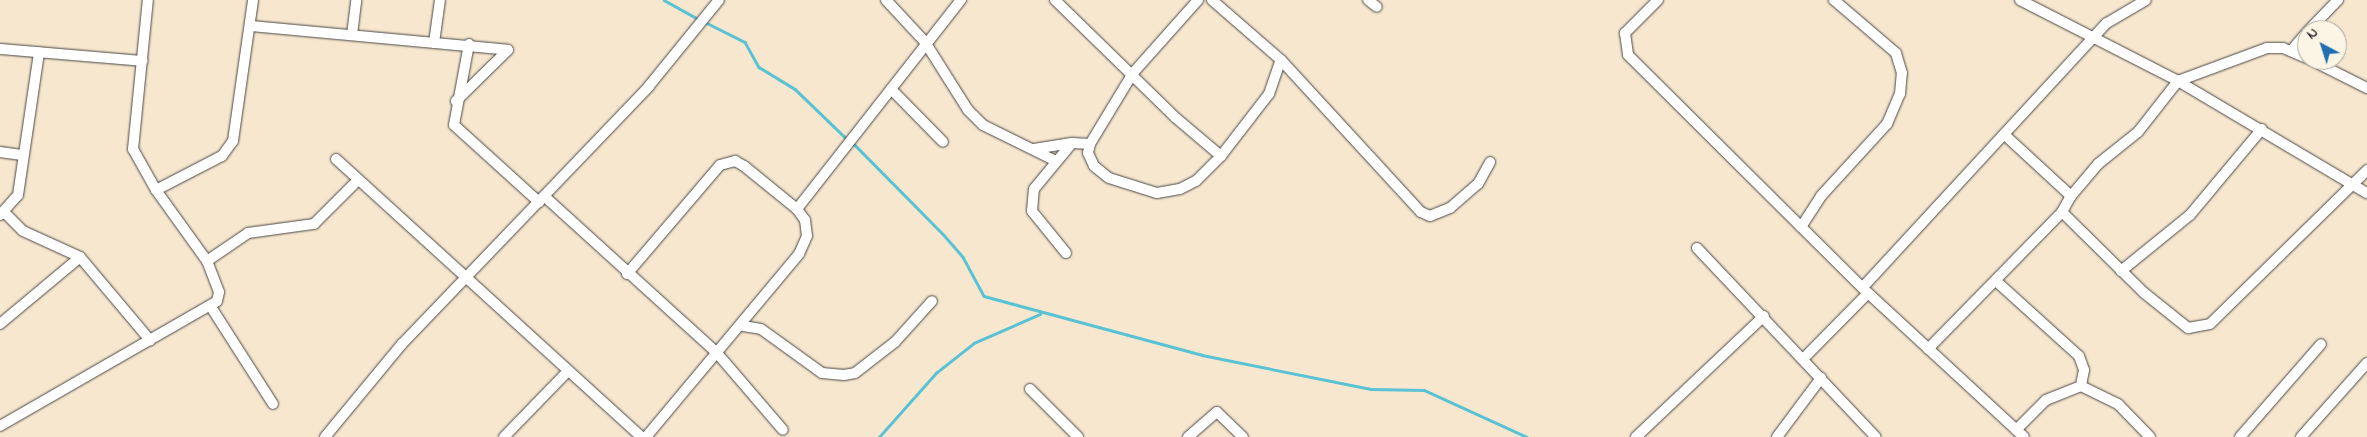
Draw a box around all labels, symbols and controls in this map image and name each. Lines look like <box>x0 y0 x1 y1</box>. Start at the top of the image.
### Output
north arrow <box>2297 20 2347 70</box>
text: N <box>2302 23 2323 45</box>

